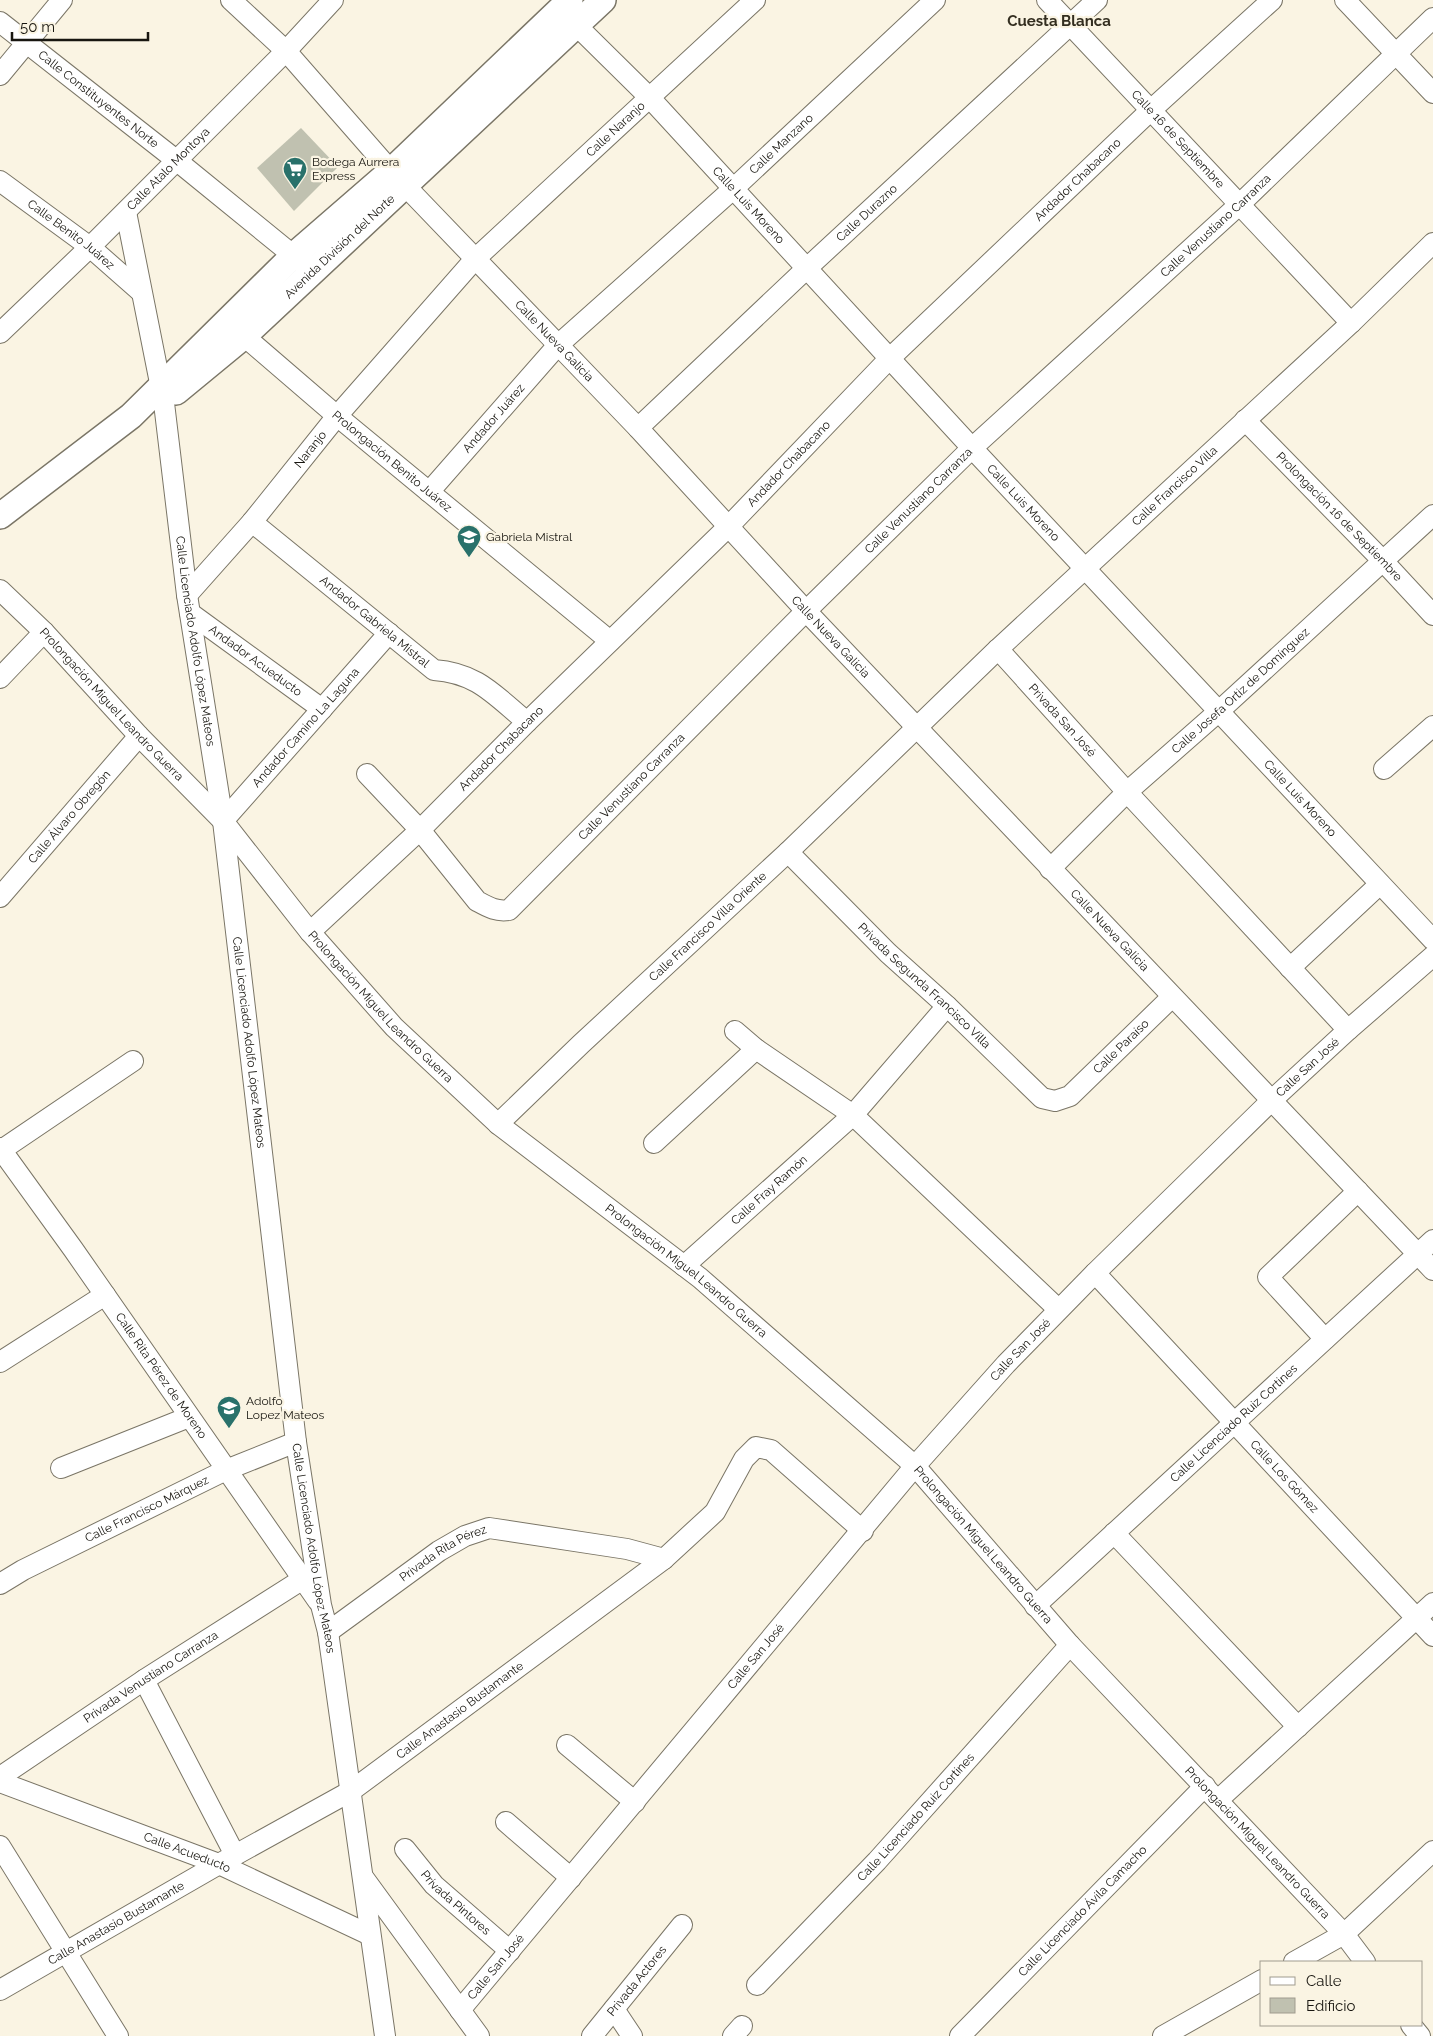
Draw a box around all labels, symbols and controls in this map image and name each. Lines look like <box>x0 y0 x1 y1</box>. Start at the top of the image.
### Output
scale bar <box>12 10 149 42</box>
district label: Cuesta Blanca <box>1007 12 1111 30</box>
text: 50 m <box>20 18 55 36</box>
street label: Calle Constituyentes Norte <box>35 48 161 151</box>
street label: Calle 16 de Septiembre <box>1128 87 1227 191</box>
street label: Calle Naranjo <box>583 99 648 160</box>
street label: Calle Manzano <box>746 111 816 177</box>
street label: Calle Atalo Montoya <box>124 125 212 213</box>
street label: Andador Chabacano <box>1032 135 1124 224</box>
place label: Bodega Aurrera Express <box>312 155 399 183</box>
supermarket icon: Bodega Aurrera Express <box>282 156 308 190</box>
street label: Calle Luis Moreno <box>710 164 788 247</box>
street label: Calle Venustiano Carranza <box>1158 171 1274 280</box>
street label: Calle Durazno <box>833 181 900 244</box>
street label: Avenida División del Norte <box>282 192 397 301</box>
street label: Calle Benito Juárez <box>25 197 118 272</box>
street label: Calle Nueva Galicia <box>512 297 596 384</box>
street label: Andador Juárez <box>460 381 528 456</box>
street label: Prolongación Benito Juárez <box>329 408 455 515</box>
street label: Andador Chabacano <box>744 418 833 509</box>
street label: Naranjo <box>291 428 329 471</box>
street label: Calle Francisco Villa <box>1129 443 1220 529</box>
street label: Calle Venustiano Carranza <box>862 445 975 556</box>
street label: Prolongación 16 de Septiembre <box>1273 449 1405 584</box>
street label: Calle Luis Moreno <box>984 462 1063 544</box>
school or university icon: Gabriela Mistral <box>456 524 482 558</box>
place label: Gabriela Mistral <box>486 530 573 544</box>
street label: Calle Licenciado Adolfo López Mateos <box>173 535 218 748</box>
street label: Andador Gabriela Mistral <box>317 573 433 671</box>
street label: Calle Nueva Galicia <box>789 593 873 681</box>
street label: Andador Acueducto <box>206 622 305 699</box>
street label: Prolongación Miguel Leandro Guerra <box>37 625 186 784</box>
street label: Calle Josefa Ortiz de Domínguez <box>1169 625 1312 756</box>
street label: Andador Camino La Laguna <box>249 665 362 790</box>
street label: Privada San José <box>1026 681 1099 760</box>
street label: Andador Chabacano <box>456 703 546 794</box>
street label: Calle Venustiano Carranza <box>575 730 688 843</box>
street label: Calle Luis Moreno <box>1261 757 1339 840</box>
street label: Calle Álvaro Obregón <box>25 767 113 866</box>
street label: Calle Francisco Villa Oriente <box>646 869 769 984</box>
street label: Calle Nueva Galicia <box>1068 887 1152 974</box>
street label: Privada Segunda Francisco Villa <box>855 920 993 1051</box>
street label: Prolongación Miguel Leandro Guerra <box>305 928 456 1085</box>
street label: Calle Licenciado Adolfo López Mateos <box>230 936 268 1149</box>
street label: Calle Paraíso <box>1090 1016 1152 1076</box>
street label: Calle San José <box>1273 1035 1342 1100</box>
street label: Calle Fray Ramón <box>728 1152 810 1228</box>
street label: Prolongación Miguel Leandro Guerra <box>602 1201 770 1340</box>
street label: Calle Rita Pérez de Moreno <box>113 1310 210 1441</box>
street label: Calle San José <box>987 1316 1053 1384</box>
street label: Calle Licenciado Ruiz Cortines <box>1167 1361 1300 1485</box>
place label: Adolfo Lopez Mateos <box>246 1394 324 1422</box>
school or university icon: Adolfo Lopez Mateos <box>216 1395 242 1429</box>
street label: Calle Los Gómez <box>1247 1437 1322 1516</box>
street label: Calle Licenciado Adolfo López Mateos <box>289 1442 338 1654</box>
street label: Prolongación Miguel Leandro Guerra <box>911 1463 1055 1626</box>
street label: Calle Francisco Márquez <box>83 1473 211 1545</box>
street label: Privada Rita Pérez <box>397 1522 489 1584</box>
street label: Calle San José <box>725 1621 787 1692</box>
street label: Privada Venustiano Carranza <box>81 1628 221 1726</box>
street label: Calle Anastasio Bustamante <box>394 1659 526 1762</box>
street label: Calle Licenciado Ruiz Cortines <box>854 1750 977 1884</box>
street label: Prolongación Miguel Leandro Guerra <box>1182 1764 1333 1922</box>
street label: Calle Acueducto <box>142 1829 233 1876</box>
street label: Calle Licenciado Ávila Camacho <box>1015 1843 1150 1979</box>
street label: Privada Pintores <box>418 1868 493 1938</box>
street label: Calle Anastasio Bustamante <box>46 1879 187 1968</box>
street label: Calle San José <box>465 1932 527 2002</box>
street label: Privada Actores <box>604 1943 669 2019</box>
legend <box>1260 1961 1423 2026</box>
text: Calle <box>1306 1972 1342 1990</box>
text: Edificio <box>1306 1997 1356 2015</box>

